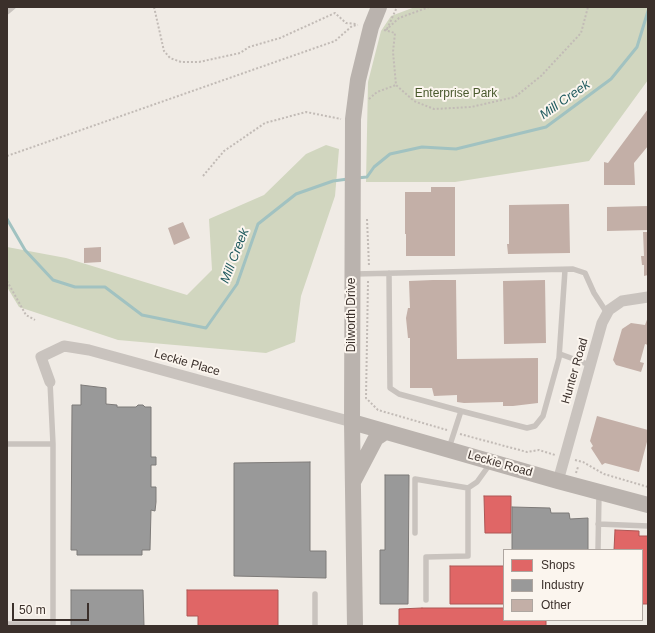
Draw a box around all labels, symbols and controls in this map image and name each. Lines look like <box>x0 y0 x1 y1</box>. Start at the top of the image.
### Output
water label: Mill Creek <box>537 77 593 123</box>
park label: Enterprise Park <box>415 87 497 101</box>
water label: Mill Creek <box>217 226 253 286</box>
street label: Dilworth Drive <box>345 278 359 352</box>
street label: Hunter Road <box>559 336 591 406</box>
street label: Leckie Place <box>152 347 222 379</box>
street label: Leckie Road <box>466 448 534 480</box>
legend <box>503 549 643 621</box>
text: Shops <box>541 558 575 572</box>
text: Industry <box>541 578 584 592</box>
scale bar <box>14 595 91 621</box>
text: Other <box>541 598 571 612</box>
text: 50 m <box>19 603 46 617</box>

